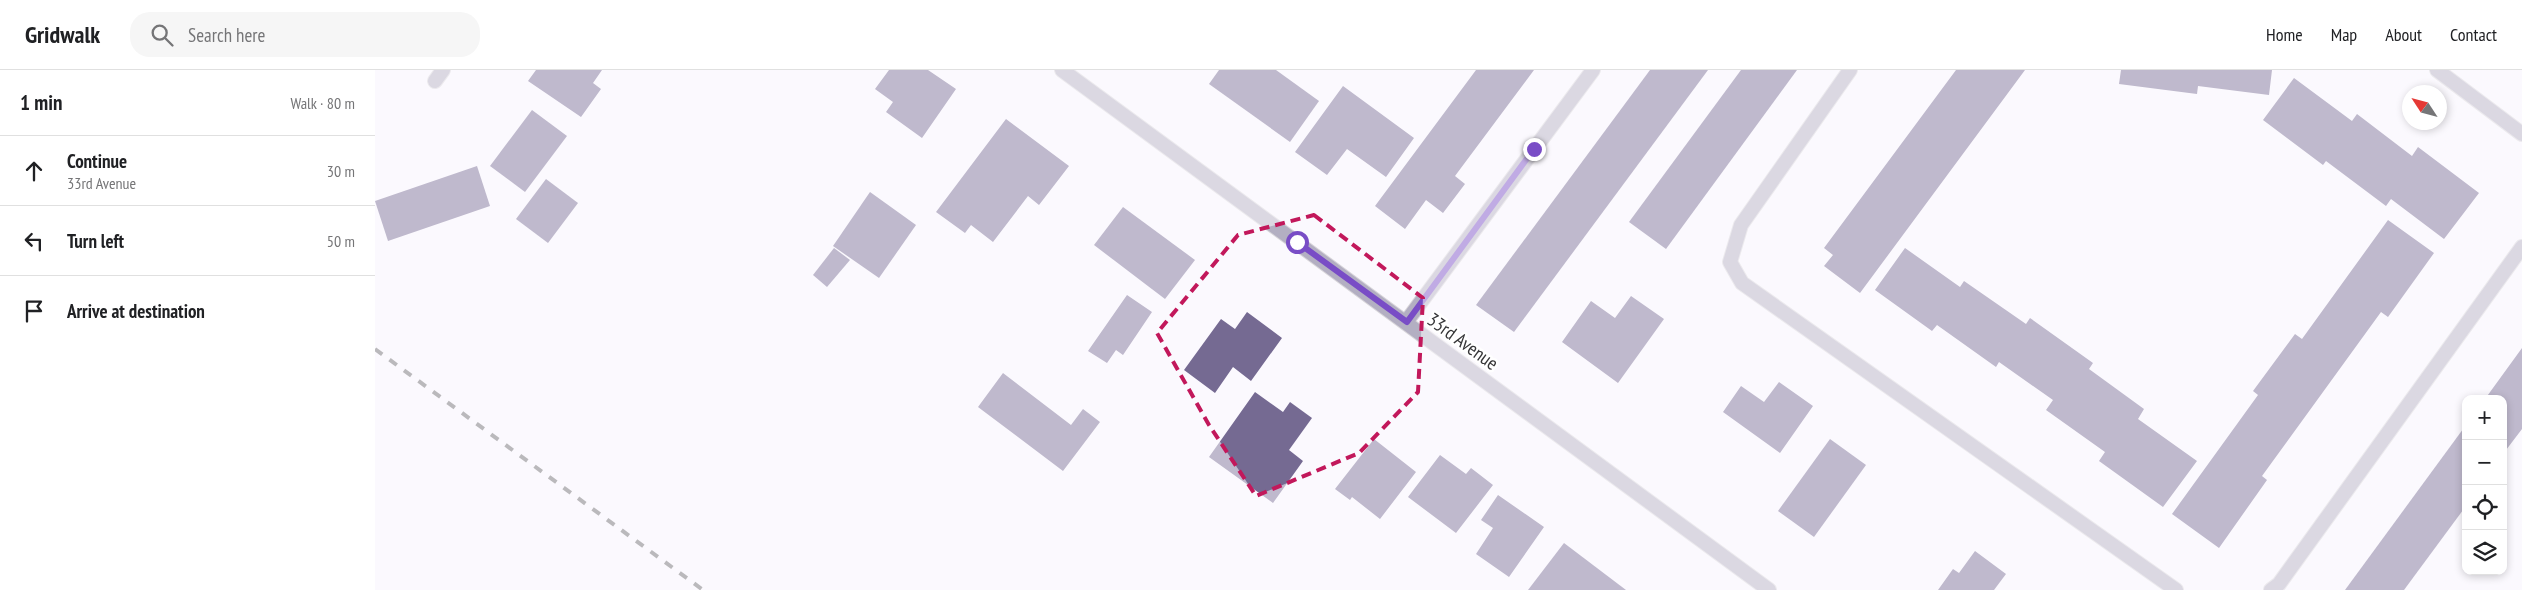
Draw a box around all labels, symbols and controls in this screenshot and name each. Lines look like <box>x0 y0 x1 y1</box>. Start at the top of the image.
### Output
search box <box>130 12 480 57</box>
text: Gridwalk <box>25 19 100 50</box>
icon: search <box>148 21 176 49</box>
text: Search here <box>188 23 265 47</box>
text: Home <box>2266 23 2303 46</box>
text: Map <box>2331 23 2357 46</box>
text: About <box>2385 23 2422 46</box>
text: Contact <box>2450 23 2497 46</box>
north arrow <box>2402 85 2447 130</box>
text: 1 min <box>20 89 62 116</box>
text: Walk · 80 m <box>290 93 355 113</box>
route end <box>1523 138 1546 161</box>
text: Continue <box>67 149 127 173</box>
icon: ahead <box>20 157 48 185</box>
text: 30 m <box>327 161 355 181</box>
text: 33rd Avenue <box>67 173 136 193</box>
icon: left <box>20 227 48 255</box>
text: Turn left <box>67 229 124 253</box>
text: 50 m <box>327 231 355 251</box>
route start <box>1286 231 1309 254</box>
icon: arrive <box>20 297 48 325</box>
text: Arrive at destination <box>67 299 205 323</box>
street label: 33rd Avenue <box>1423 307 1503 375</box>
map controls <box>2462 395 2507 575</box>
button: + <box>2462 395 2507 440</box>
button: − <box>2462 440 2507 485</box>
button: locate <box>2462 485 2507 530</box>
button: layers <box>2462 530 2507 575</box>

